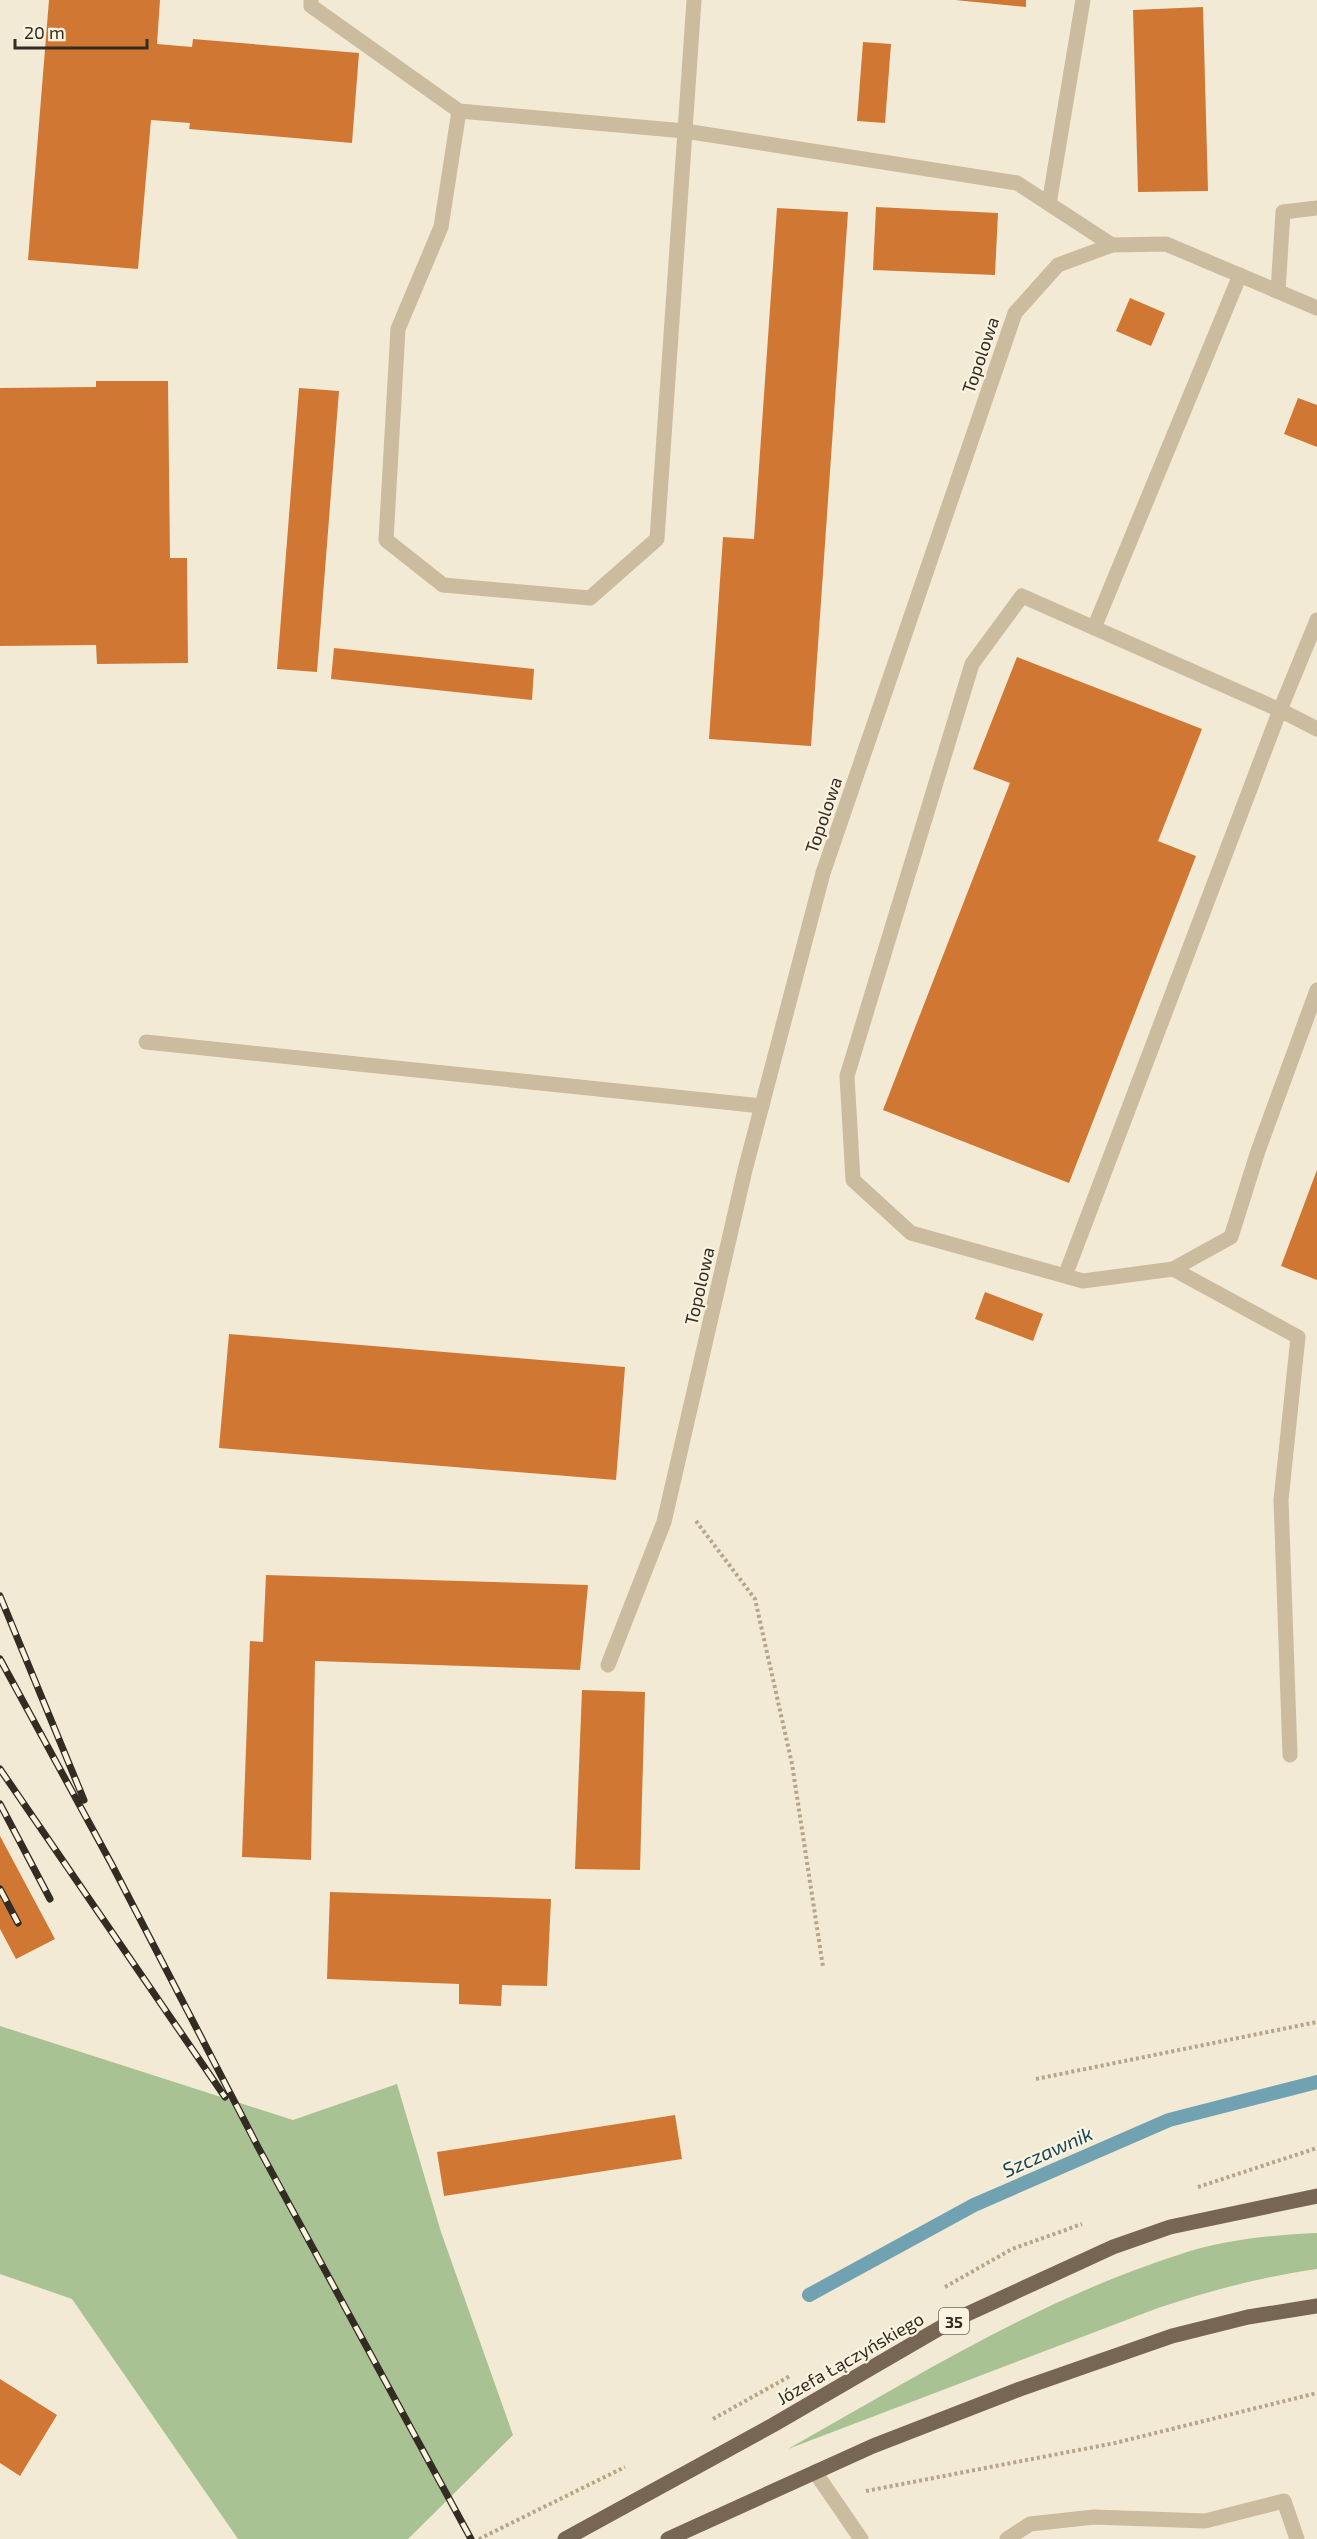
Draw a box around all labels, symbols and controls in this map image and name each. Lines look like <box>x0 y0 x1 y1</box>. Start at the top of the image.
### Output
scale bar <box>15 12 147 50</box>
text: 20 m <box>24 21 65 43</box>
street label: Topolowa <box>957 314 1003 396</box>
street label: Topolowa <box>800 774 846 856</box>
street label: Topolowa <box>679 1245 719 1327</box>
water label: Szczawnik <box>998 2120 1096 2182</box>
street label: Józefa Łączyńskiego <box>773 2307 927 2409</box>
road number: 35 <box>939 2308 969 2334</box>

